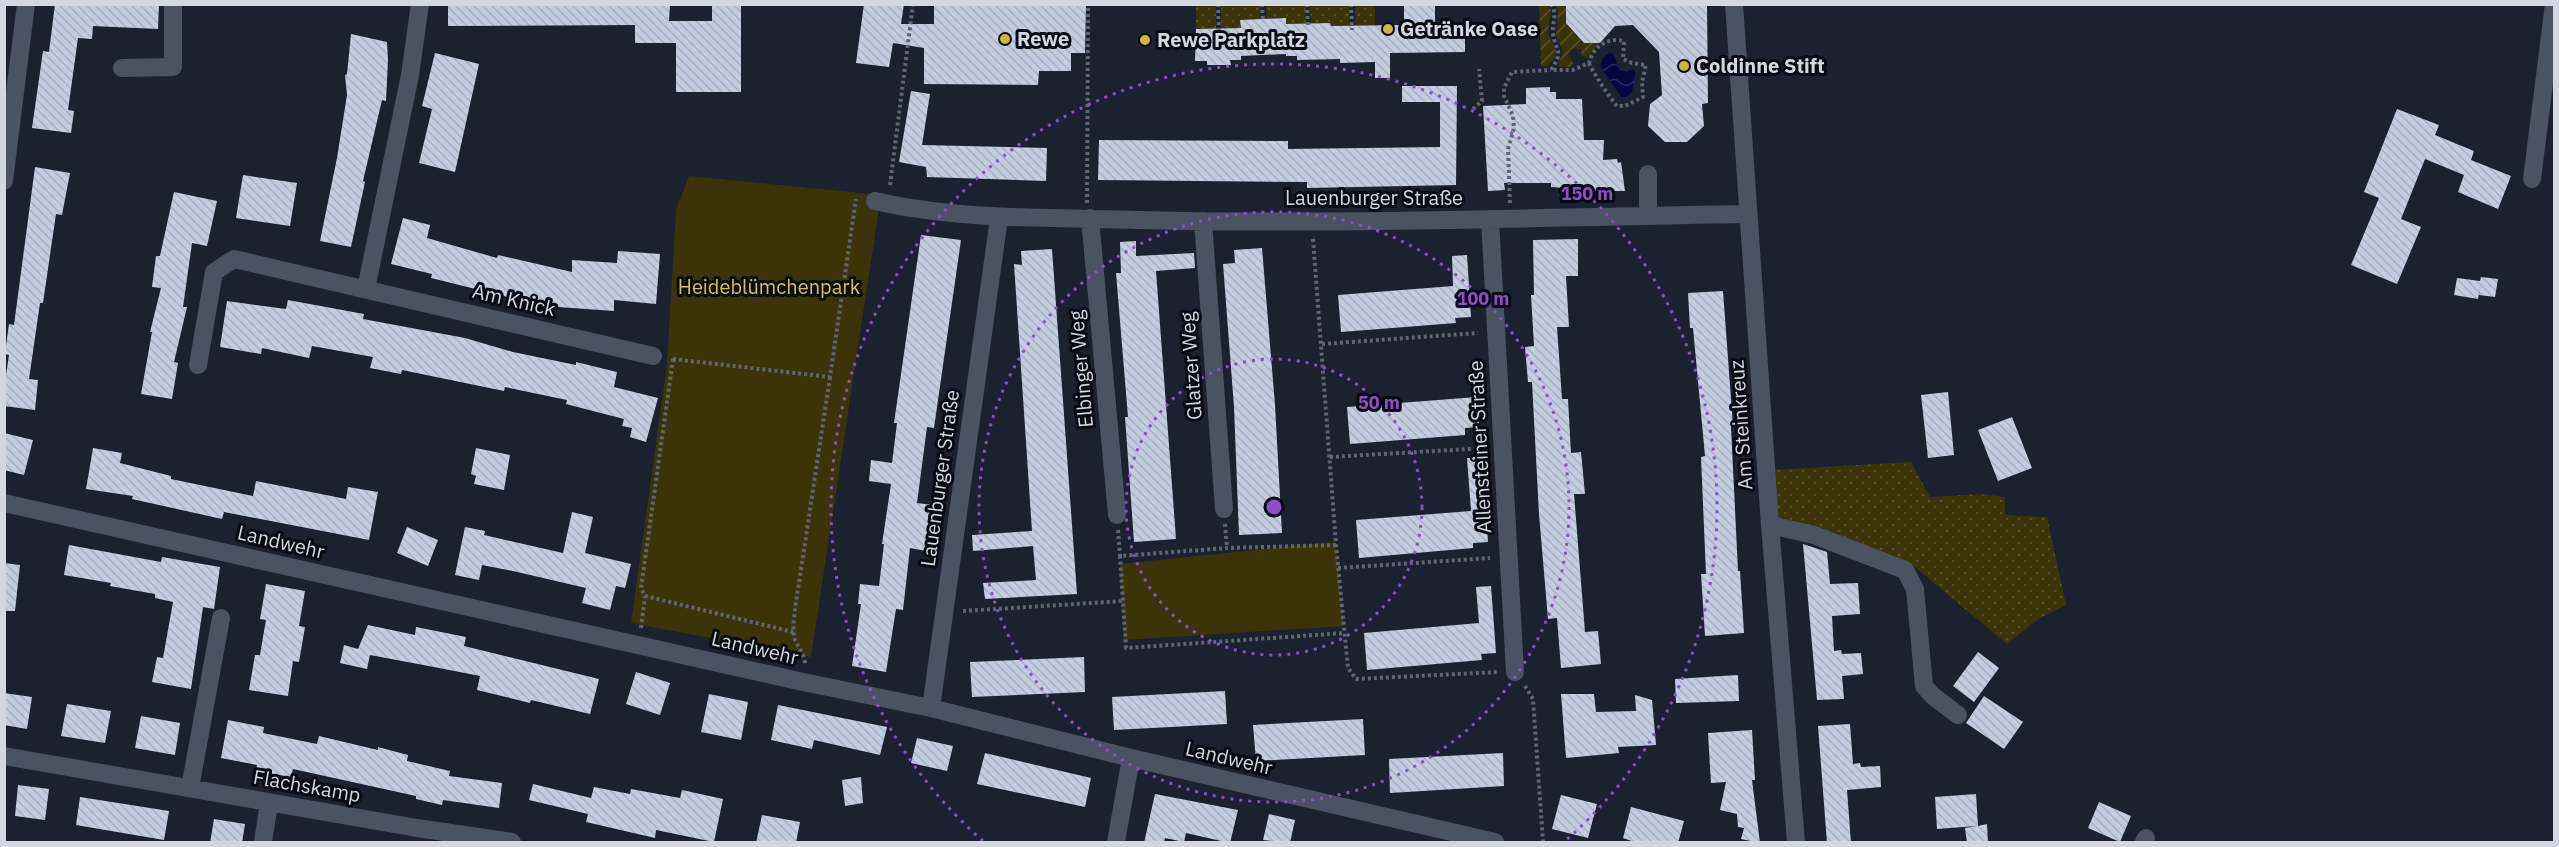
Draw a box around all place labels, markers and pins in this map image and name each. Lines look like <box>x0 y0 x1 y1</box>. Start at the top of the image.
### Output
place label: Getränke Oase <box>1400 15 1538 42</box>
marker: Getränke Oase <box>1381 22 1395 36</box>
place label: Rewe <box>1017 25 1069 52</box>
place label: Rewe Parkplatz <box>1157 26 1305 53</box>
marker: Rewe <box>998 32 1012 46</box>
marker: Rewe Parkplatz <box>1138 33 1152 47</box>
place label: Coldinne Stift <box>1696 52 1825 79</box>
marker: Coldinne Stift <box>1677 59 1691 73</box>
centre of rings <box>1264 497 1284 517</box>

